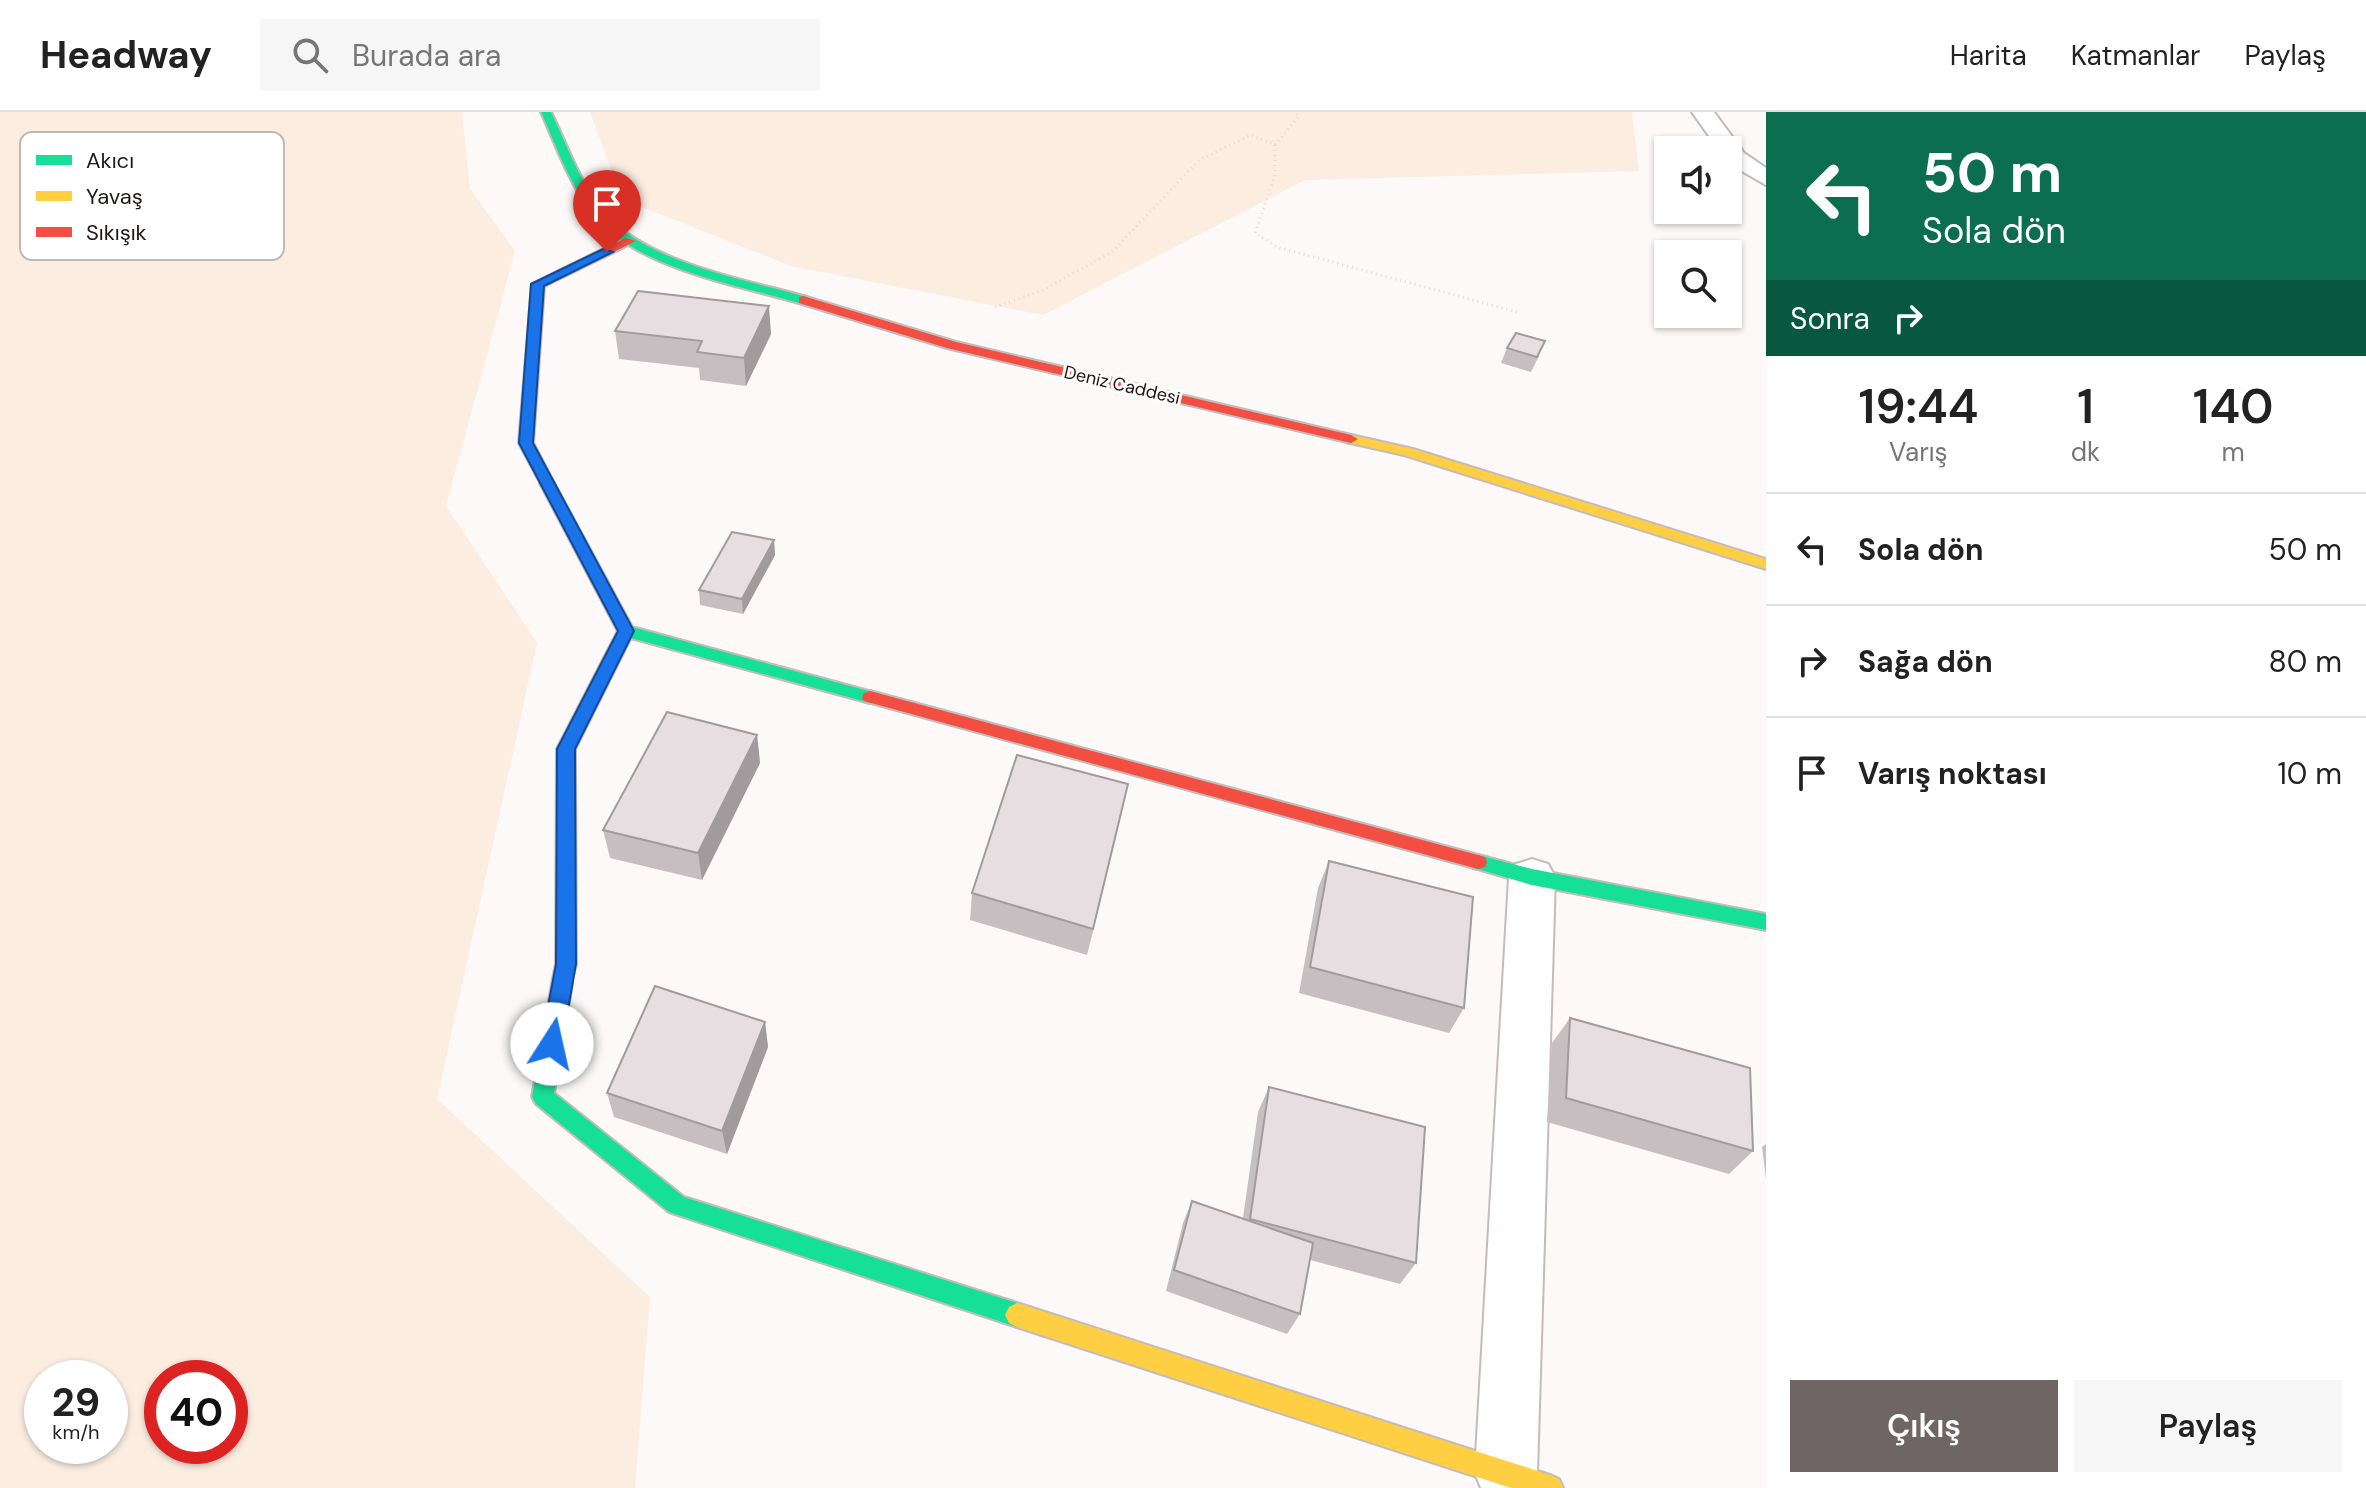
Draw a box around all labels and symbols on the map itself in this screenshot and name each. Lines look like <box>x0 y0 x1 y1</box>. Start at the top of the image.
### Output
legend <box>20 132 284 260</box>
text: Akıcı <box>86 146 134 175</box>
pin <box>573 170 641 252</box>
text: Yavaş <box>86 182 143 211</box>
text: Sıkışık <box>86 218 147 247</box>
street label: Deniz Caddesi <box>1062 360 1182 410</box>
position arrow <box>510 1002 594 1086</box>
speed limit sign: 40 <box>144 1360 248 1464</box>

